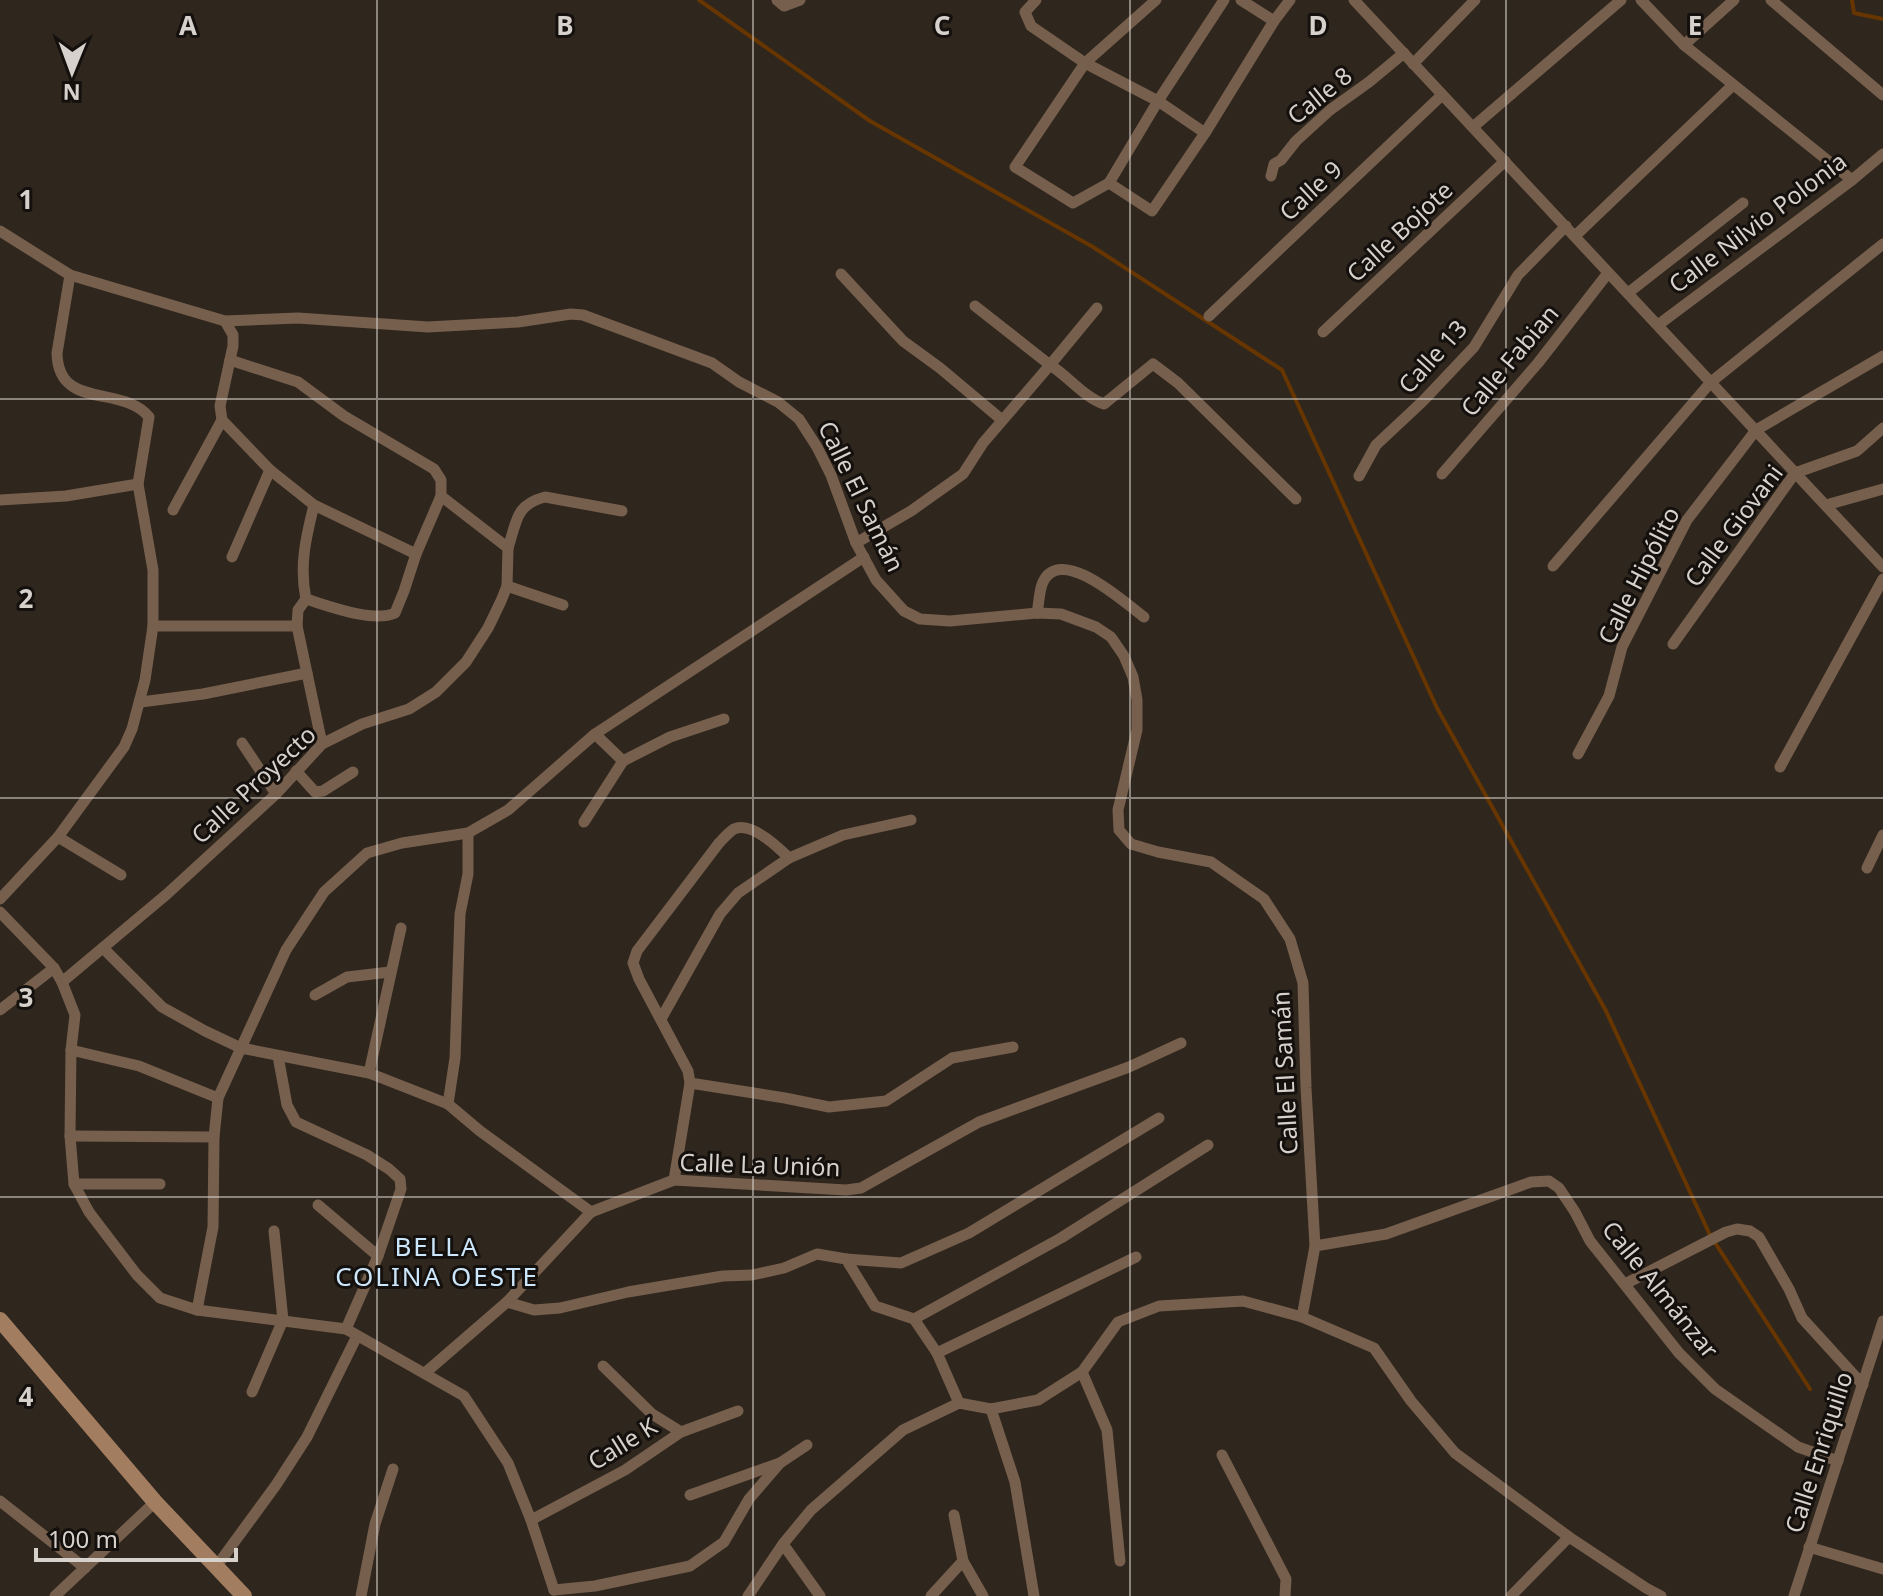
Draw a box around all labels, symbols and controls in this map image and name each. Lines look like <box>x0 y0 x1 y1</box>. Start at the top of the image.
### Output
text: A <box>179 7 197 43</box>
text: B <box>556 7 574 43</box>
text: C <box>934 7 950 43</box>
text: D <box>1308 7 1328 43</box>
text: E <box>1688 7 1702 43</box>
north arrow <box>32 32 112 112</box>
street label: Calle 8 <box>1280 59 1358 131</box>
text: N <box>62 78 81 108</box>
street label: Calle Nilvio Polonia <box>1661 144 1853 300</box>
street label: Calle 9 <box>1271 153 1349 227</box>
street label: Calle Bojote <box>1339 173 1459 289</box>
text: 1 <box>19 181 33 217</box>
street label: Calle Fabian <box>1453 297 1565 423</box>
street label: Calle 13 <box>1390 312 1474 400</box>
street label: Calle El Samán <box>811 415 913 577</box>
street label: Calle Giovani <box>1676 457 1790 593</box>
street label: Calle Hipólito <box>1589 501 1687 649</box>
text: 2 <box>19 580 34 616</box>
street label: Calle Proyecto <box>184 718 322 850</box>
text: 3 <box>19 979 33 1015</box>
street label: Calle El Samán <box>1263 990 1305 1156</box>
street label: Calle La Unión <box>679 1145 841 1183</box>
street label: Calle Almánzar <box>1595 1213 1727 1365</box>
district label: BELLA COLINA OESTE <box>335 1228 539 1294</box>
street label: Calle Enriquillo <box>1776 1367 1860 1537</box>
text: 4 <box>19 1378 34 1414</box>
street label: Calle K <box>581 1409 663 1477</box>
scale bar <box>36 1512 236 1562</box>
text: 100 m <box>48 1522 118 1555</box>

